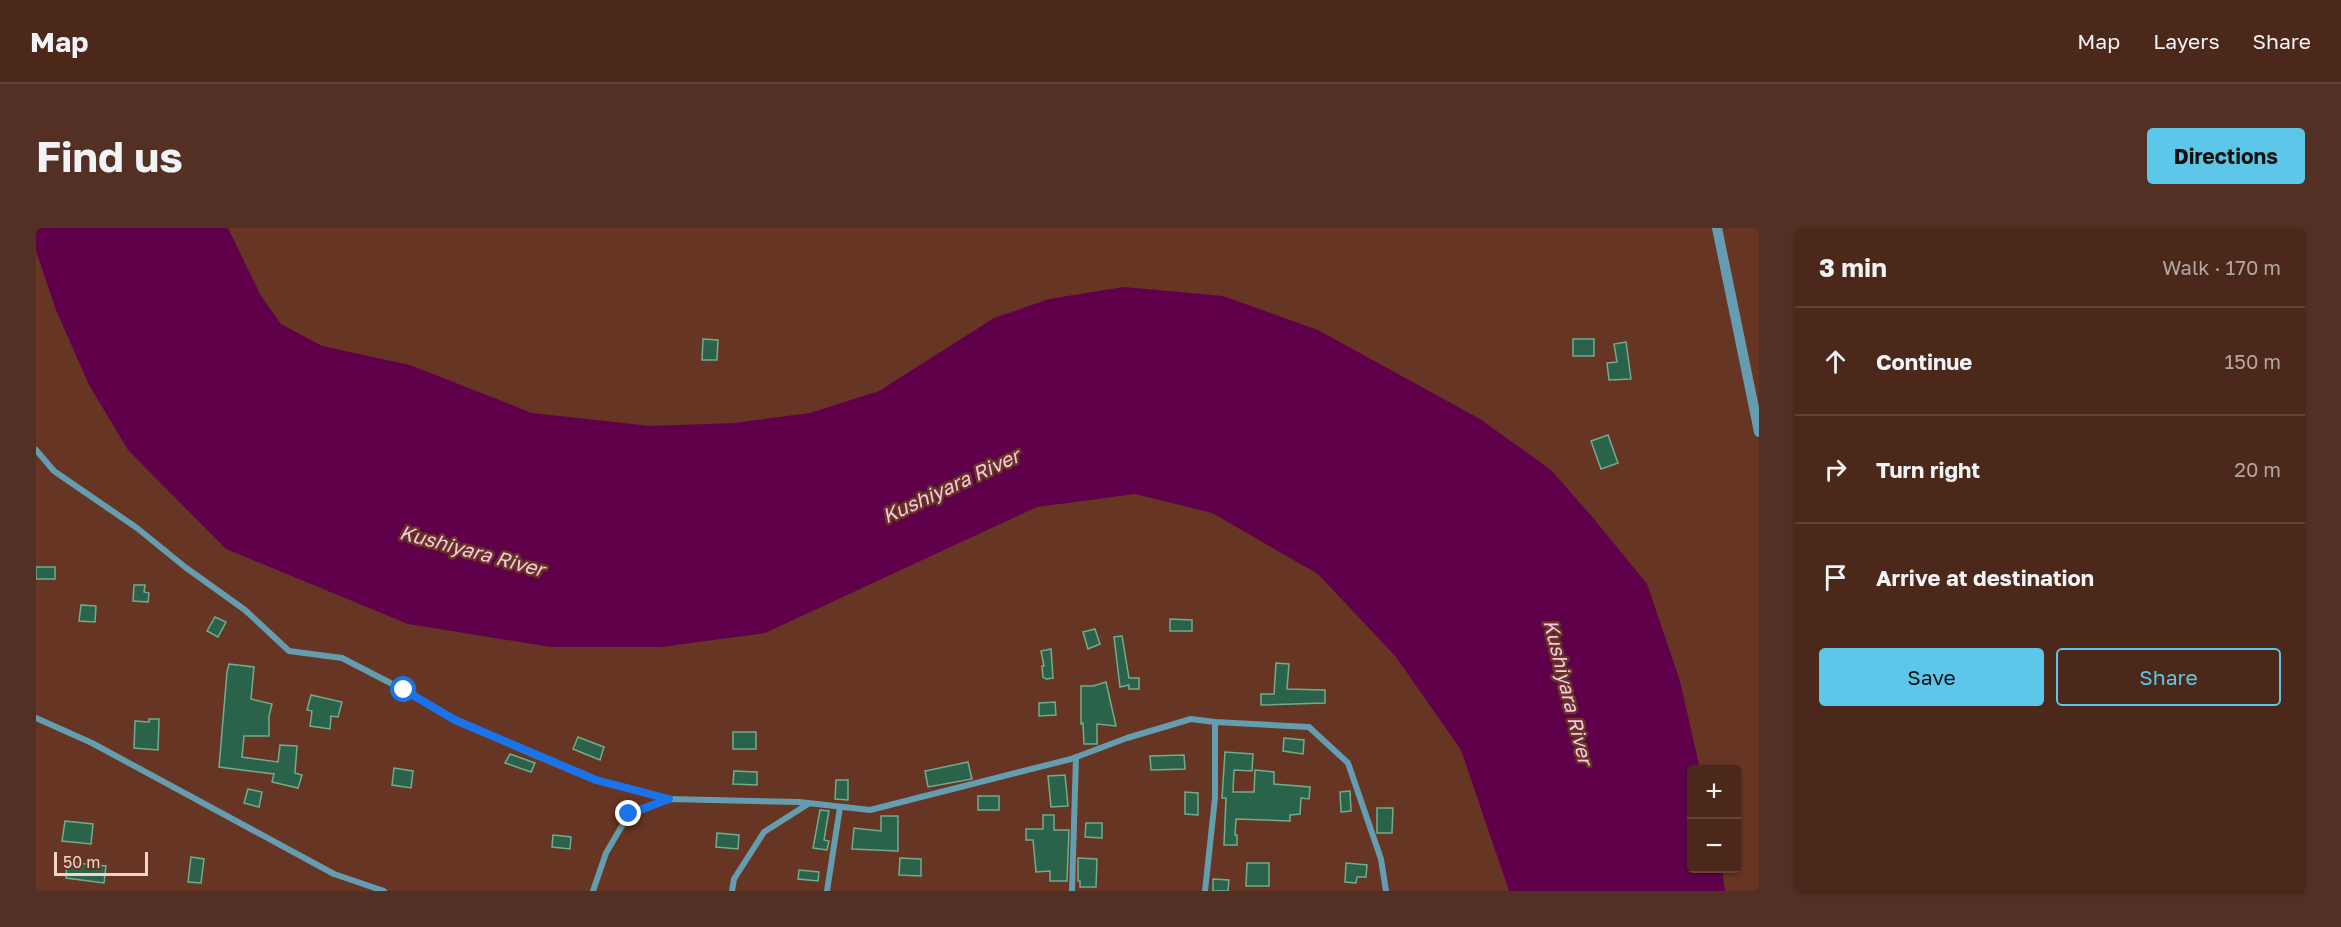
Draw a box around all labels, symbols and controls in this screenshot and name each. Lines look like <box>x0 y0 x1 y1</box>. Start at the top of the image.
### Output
text: Map <box>30 25 88 58</box>
text: Map <box>2077 28 2120 54</box>
text: Layers <box>2153 28 2220 54</box>
text: Share <box>2253 28 2311 54</box>
button: Directions <box>2147 128 2305 184</box>
text: Find us <box>36 131 183 181</box>
text: 3 min <box>1819 252 1887 283</box>
text: Walk · 170 m <box>2162 255 2281 279</box>
icon: ahead <box>1819 345 1852 378</box>
text: Continue <box>1876 348 1972 375</box>
text: 150 m <box>2225 349 2281 373</box>
water label: Kushiyara River <box>878 441 1026 528</box>
icon: right <box>1819 453 1852 486</box>
text: Turn right <box>1876 456 1980 483</box>
text: 20 m <box>2234 457 2281 481</box>
water label: Kushiyara River <box>397 519 550 583</box>
icon: arrive <box>1819 561 1852 594</box>
text: Arrive at destination <box>1876 564 2094 591</box>
water label: Kushiyara River <box>1538 617 1599 770</box>
button: Save <box>1819 648 2044 706</box>
button: Share <box>2056 648 2281 706</box>
route start <box>390 676 416 702</box>
map controls <box>1687 765 1741 873</box>
button: + <box>1687 765 1741 819</box>
route end <box>615 800 641 826</box>
button: − <box>1687 819 1741 873</box>
scale bar <box>54 849 148 876</box>
text: 50 m <box>63 852 100 872</box>

